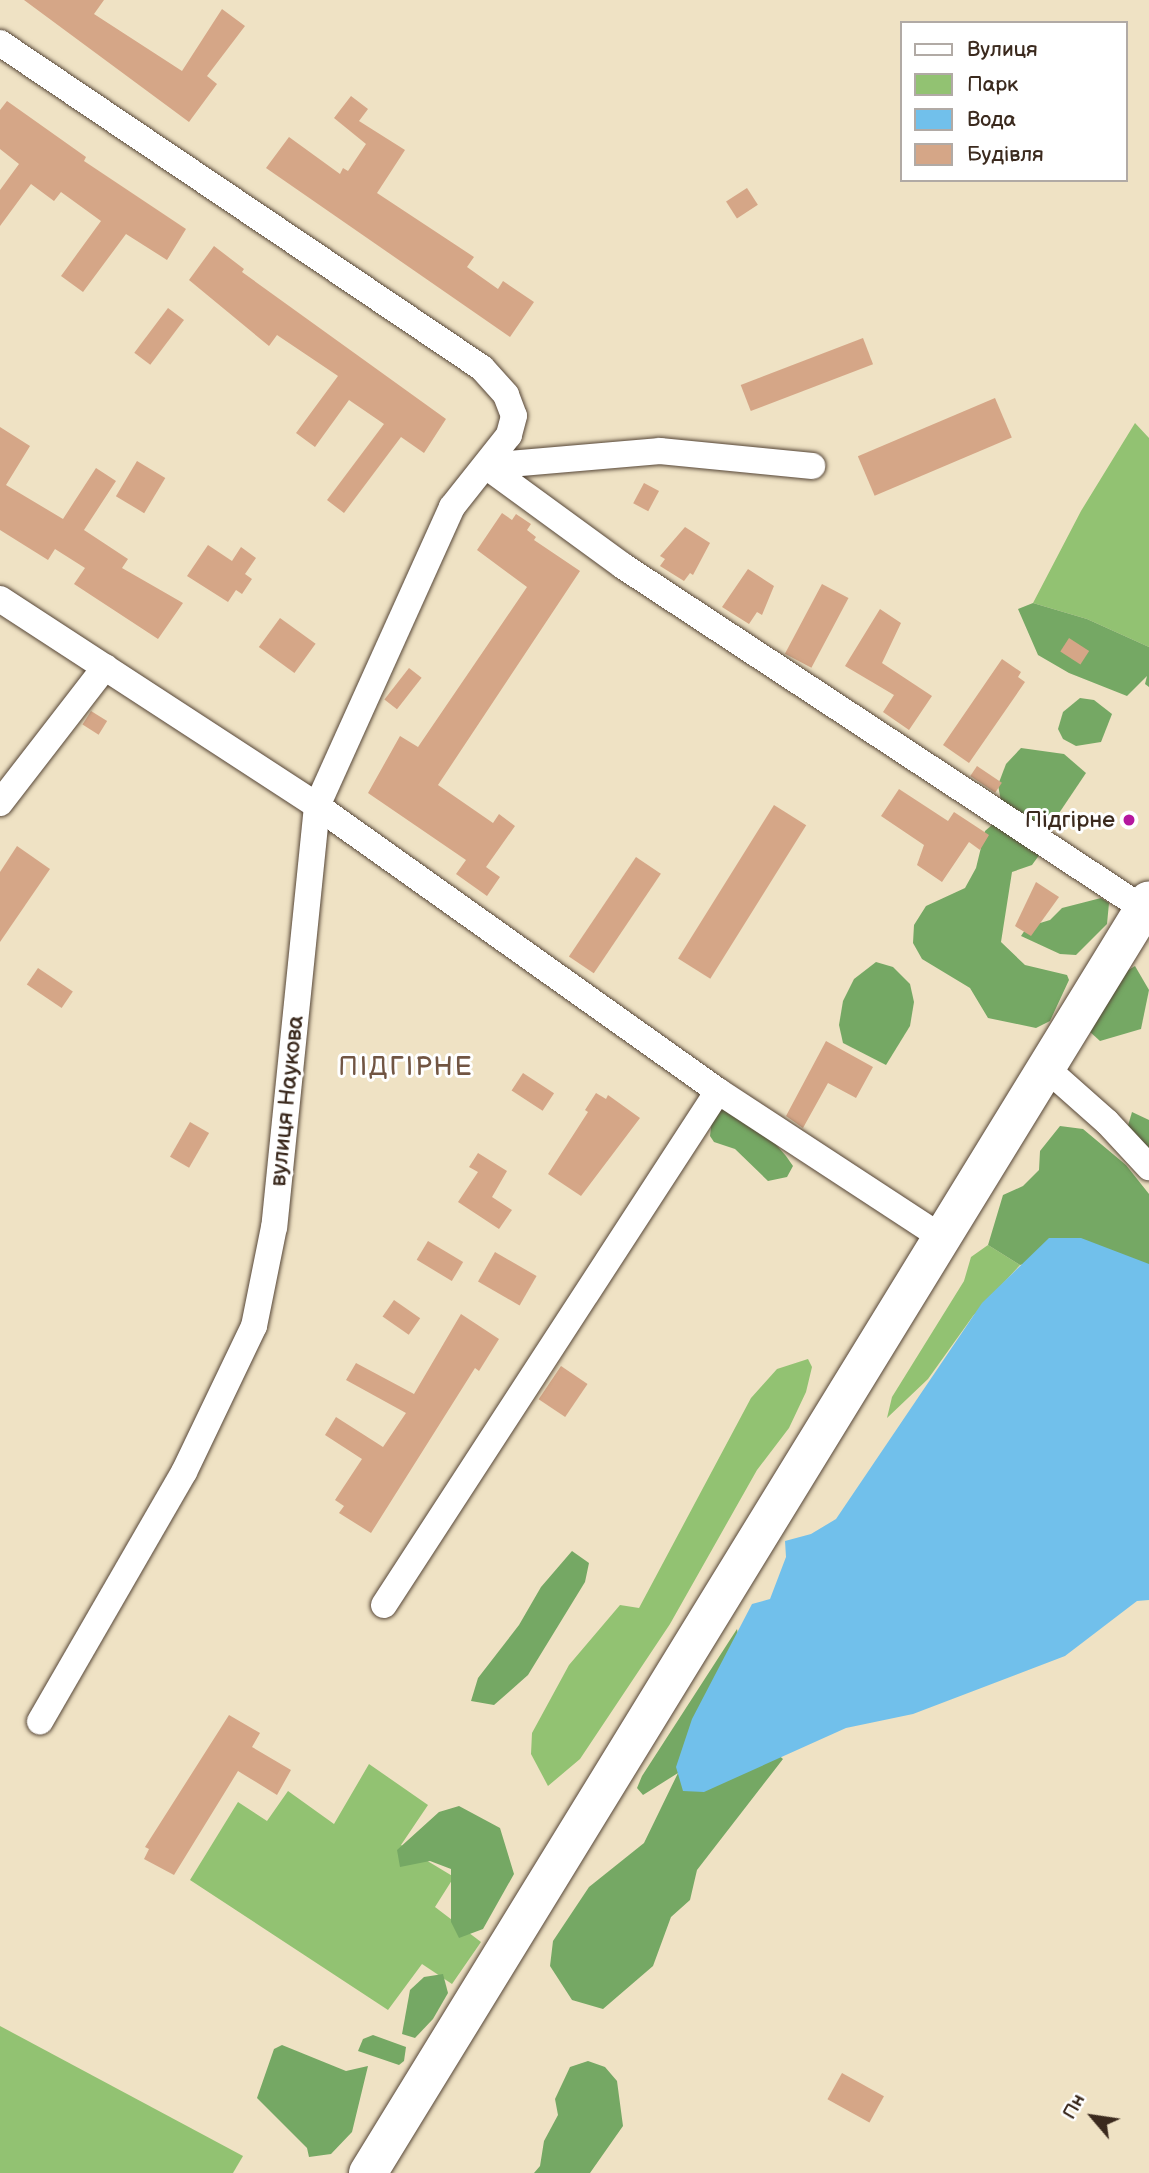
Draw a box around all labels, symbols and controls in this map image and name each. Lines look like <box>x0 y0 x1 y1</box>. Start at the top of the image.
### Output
legend <box>900 21 1128 182</box>
text: Вулиця <box>967 37 1038 62</box>
text: Парк <box>967 72 1018 97</box>
text: Вода <box>967 107 1016 132</box>
text: Будівля <box>967 142 1044 167</box>
place label: Підгірне <box>1025 806 1115 834</box>
marker: Підгірне <box>1121 812 1137 828</box>
street label: вулиця Наукова <box>264 1014 310 1188</box>
district label: ПІДГІРНЕ <box>339 1052 473 1084</box>
north arrow <box>1058 2082 1128 2152</box>
text: Пн <box>1058 2090 1090 2123</box>

